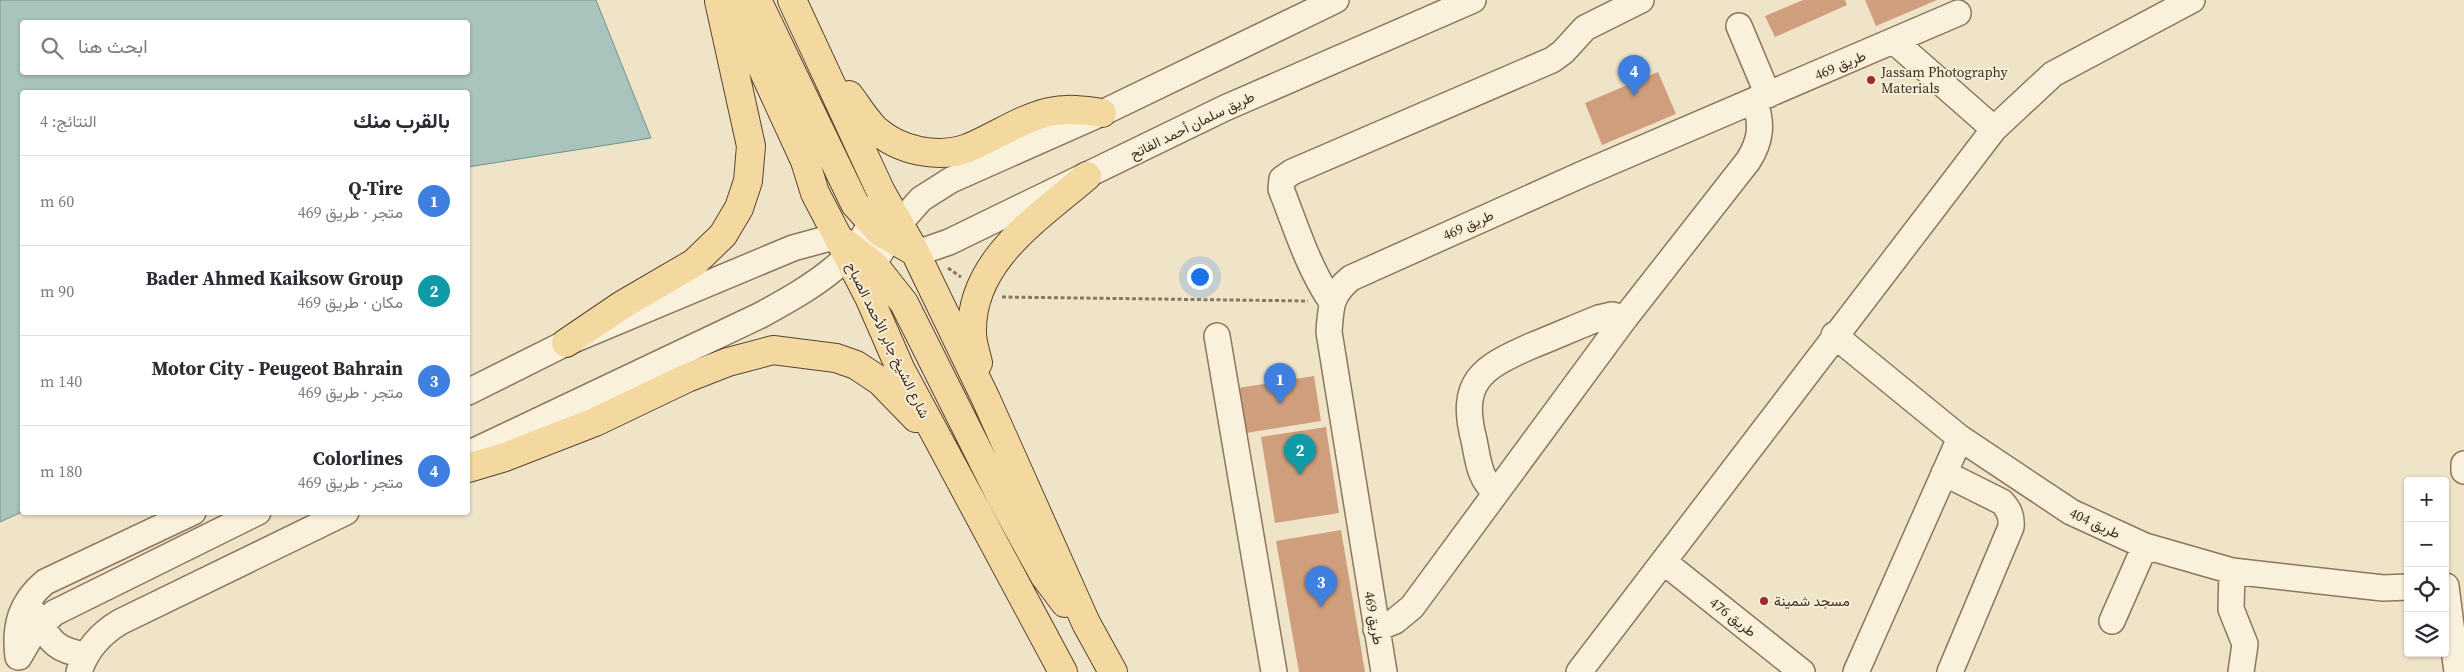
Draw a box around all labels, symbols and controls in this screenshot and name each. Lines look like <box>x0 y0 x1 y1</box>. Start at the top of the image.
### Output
search box <box>20 20 470 75</box>
text: ابحث هنا <box>78 33 148 59</box>
icon: search <box>38 34 66 62</box>
street label: طريق 469 <box>1811 45 1869 85</box>
pin: 4 <box>1618 55 1650 96</box>
place label: Jassam Photography Materials <box>1880 62 2008 98</box>
marker: Jassam Photography Materials <box>1865 74 1877 86</box>
street label: طريق سلمان أحمد الفاتح <box>1126 86 1258 165</box>
text: بالقرب منك <box>353 106 450 135</box>
text: النتائج: 4 <box>40 110 96 132</box>
text: Q-Tire <box>348 175 403 201</box>
text: 60 m <box>40 190 74 212</box>
text: 1 <box>430 190 438 212</box>
text: متجر · طريق 469 <box>298 201 403 223</box>
street label: طريق 469 <box>1439 205 1497 245</box>
street label: شارع الشيخ جابر الأحمد الصباح <box>840 258 935 422</box>
your location <box>1187 264 1213 290</box>
text: Bader Ahmed Kaiksow Group <box>146 265 403 291</box>
text: 90 m <box>40 280 74 302</box>
text: 2 <box>430 280 438 302</box>
text: مكان · طريق 469 <box>297 291 403 313</box>
text: Motor City - Peugeot Bahrain <box>151 355 403 381</box>
pin: 1 <box>1264 363 1296 404</box>
text: 140 m <box>40 370 82 392</box>
text: 3 <box>430 370 438 392</box>
text: متجر · طريق 469 <box>298 381 403 403</box>
pin: 2 <box>1284 434 1316 475</box>
text: Colorlines <box>313 445 403 471</box>
text: 180 m <box>40 460 82 482</box>
text: 4 <box>430 460 438 482</box>
text: متجر · طريق 469 <box>298 471 403 493</box>
map controls <box>2404 477 2449 657</box>
button: + <box>2404 477 2449 522</box>
street label: طريق 404 <box>2066 503 2124 543</box>
button: − <box>2404 522 2449 567</box>
pin: 3 <box>1305 566 1337 607</box>
button: locate <box>2404 567 2449 612</box>
street label: طريق 469 <box>1359 590 1389 646</box>
place label: مسجد شمينة <box>1774 591 1850 611</box>
street label: طريق 476 <box>1706 593 1760 641</box>
marker: مسجد شمينة <box>1758 595 1770 607</box>
button: layers <box>2404 612 2449 657</box>

